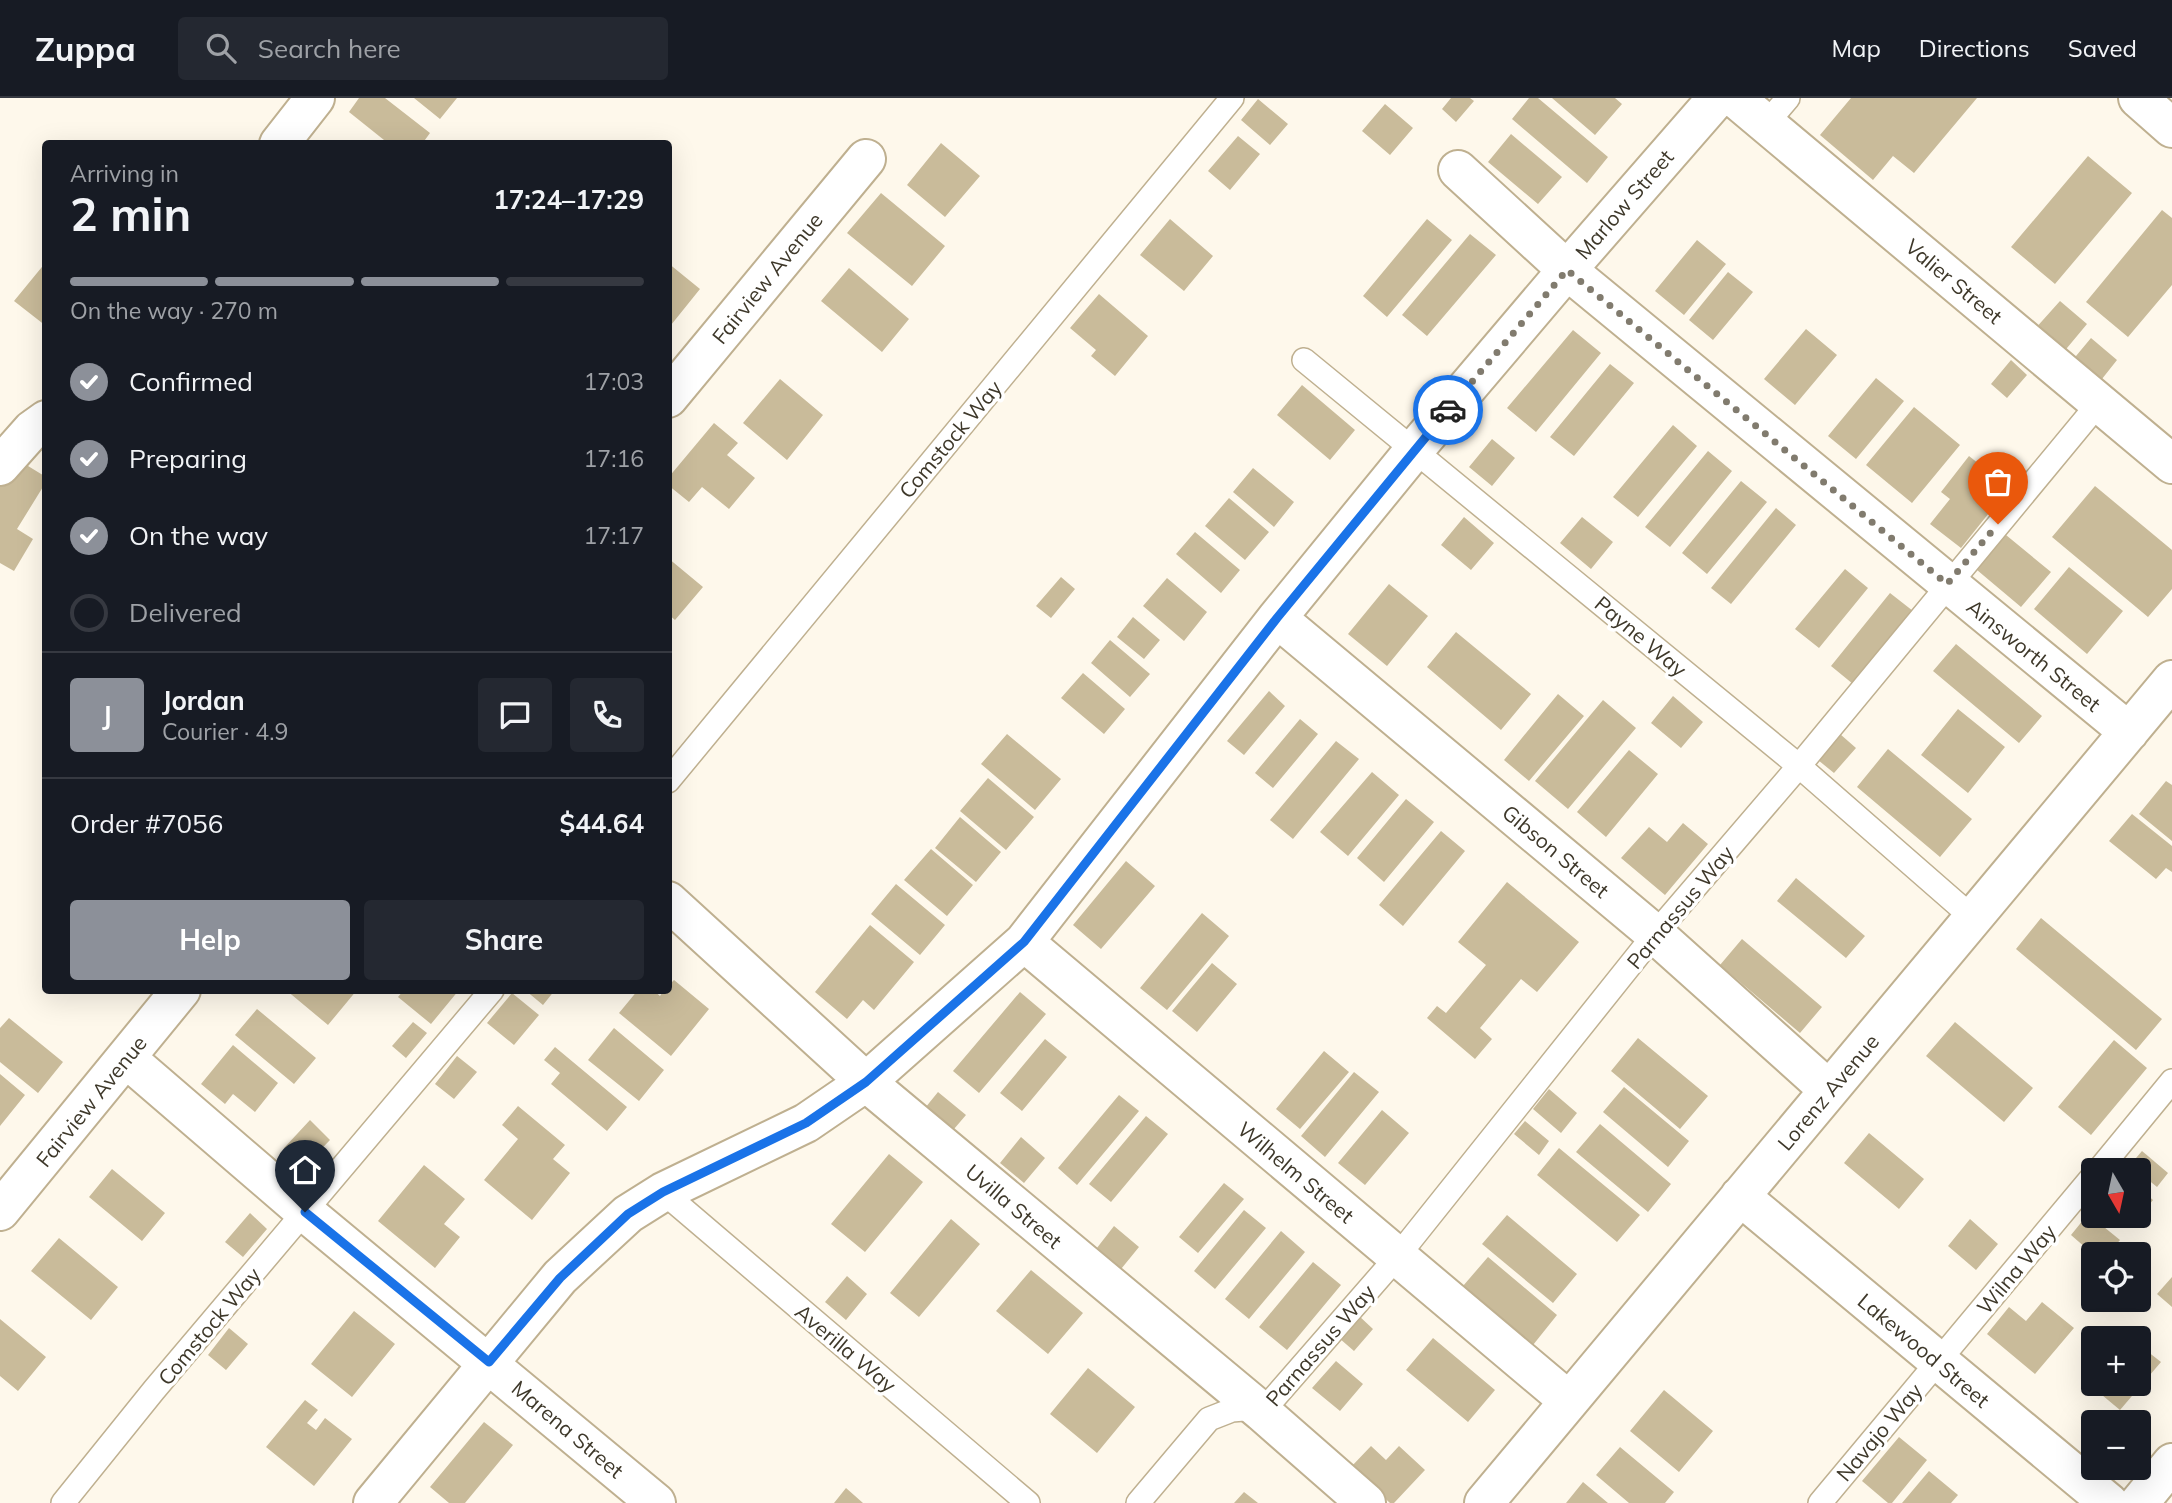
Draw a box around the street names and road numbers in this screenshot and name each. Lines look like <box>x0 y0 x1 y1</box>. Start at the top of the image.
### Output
street label: Marlow Street <box>1569 144 1679 264</box>
street label: Fairview Avenue <box>706 207 828 349</box>
street label: Valier Street <box>1900 233 2008 329</box>
street label: Comstock Way <box>893 375 1007 503</box>
street label: Payne Way <box>1590 590 1692 682</box>
street label: Ainsworth Street <box>1962 593 2106 717</box>
street label: Gibson Street <box>1497 799 1615 903</box>
street label: Parnassus Way <box>1621 840 1739 974</box>
street label: Lorenz Avenue <box>1772 1028 1884 1156</box>
street label: Fairview Avenue <box>30 1030 152 1172</box>
street label: Wilhelm Street <box>1232 1116 1360 1228</box>
street label: Uvilla Street <box>961 1158 1067 1254</box>
street label: Wilna Way <box>1971 1219 2061 1319</box>
street label: Comstock Way <box>152 1262 266 1390</box>
street label: Parnassus Way <box>1260 1279 1380 1411</box>
street label: Lakewood Street <box>1853 1287 1995 1413</box>
street label: Averilla Way <box>790 1298 902 1398</box>
street label: Marena Street <box>507 1375 629 1483</box>
street label: Navajo Way <box>1830 1378 1928 1486</box>

